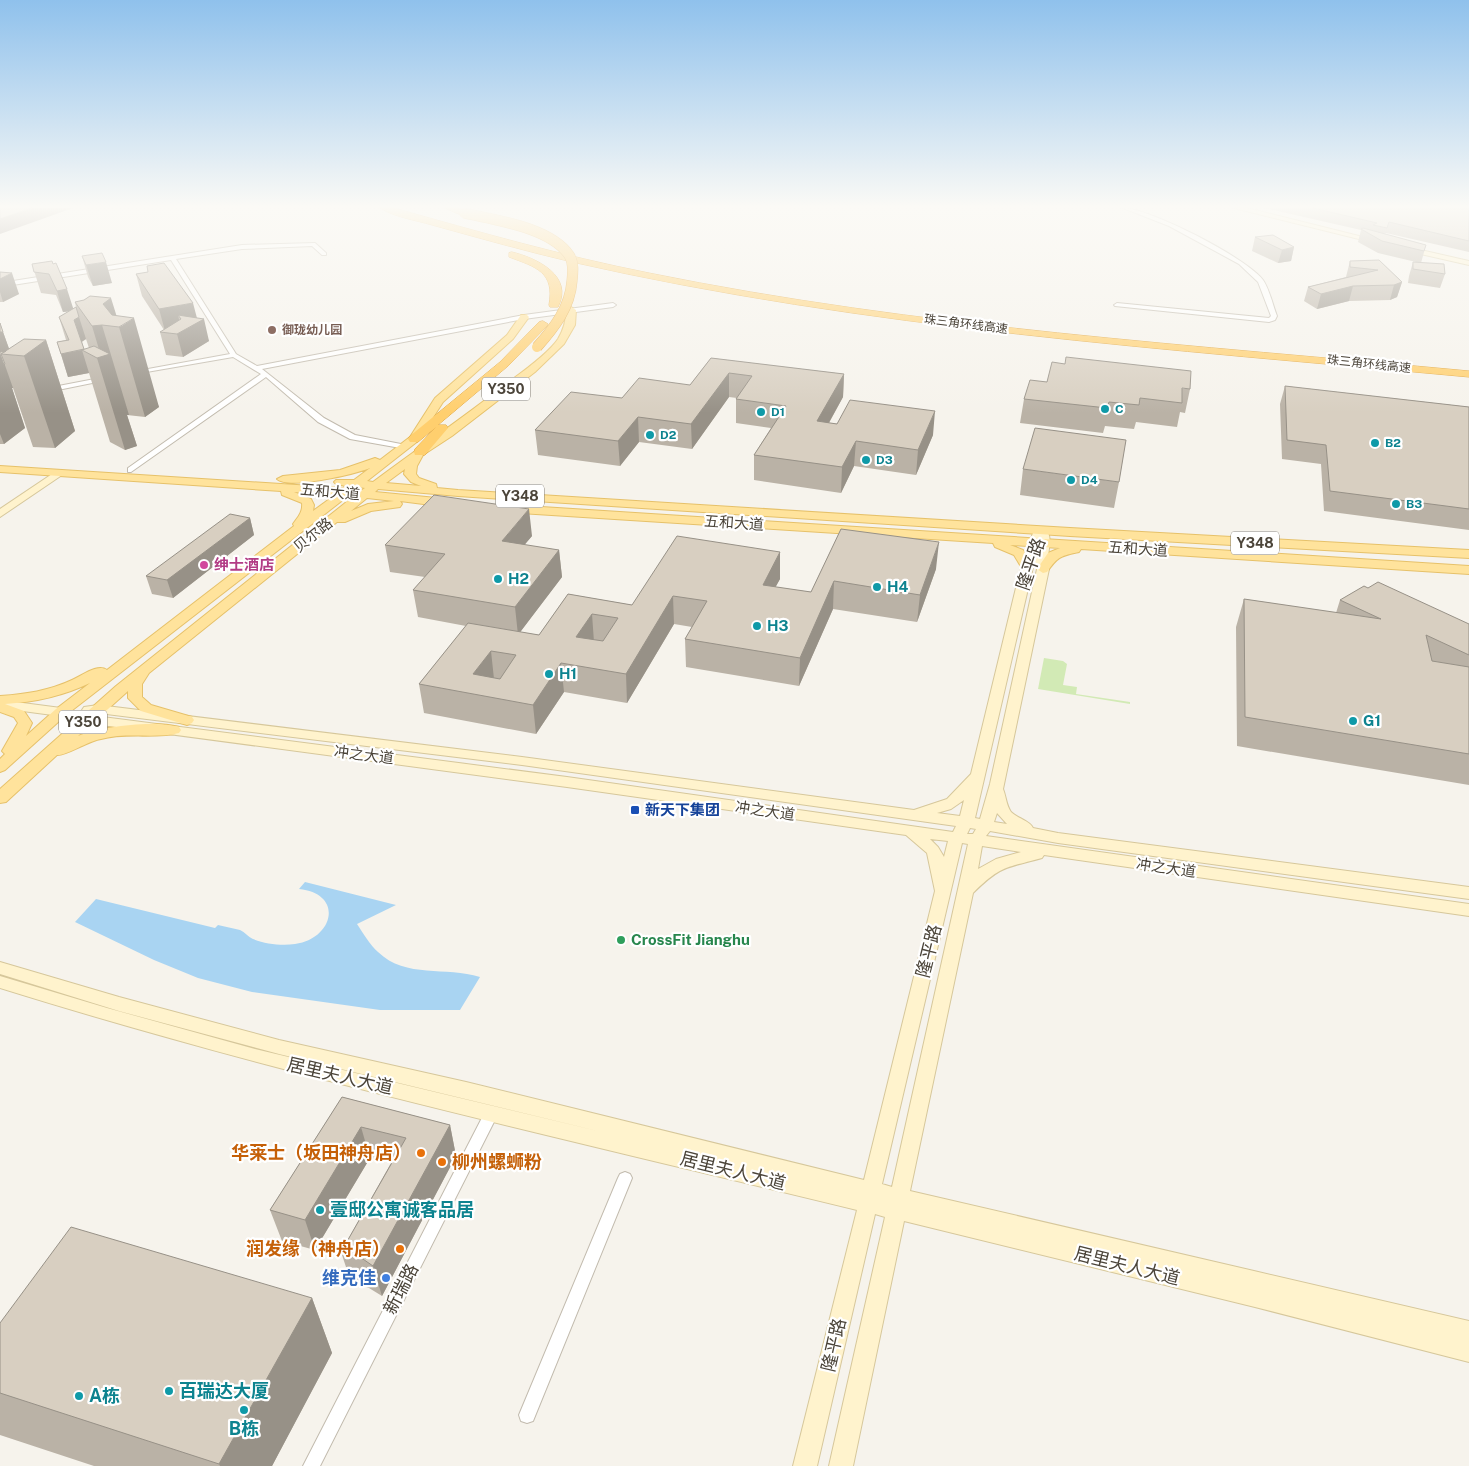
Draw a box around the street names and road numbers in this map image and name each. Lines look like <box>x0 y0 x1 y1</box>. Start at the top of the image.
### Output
street label: 珠三角环线高速 <box>923 312 1009 336</box>
street label: 珠三角环线高速 <box>1326 353 1412 375</box>
road number: Y350 <box>482 378 530 400</box>
street label: 五和大道 <box>299 480 361 503</box>
road number: Y348 <box>496 484 544 508</box>
street label: 五和大道 <box>704 512 765 533</box>
street label: 贝尔路 <box>290 514 336 555</box>
road number: Y348 <box>1231 532 1279 554</box>
street label: 隆平路 <box>1012 535 1049 593</box>
street label: 五和大道 <box>1108 538 1169 559</box>
road number: Y350 <box>59 710 107 734</box>
street label: 冲之大道 <box>333 742 395 767</box>
street label: 冲之大道 <box>734 798 796 823</box>
street label: 冲之大道 <box>1135 855 1197 880</box>
street label: 隆平路 <box>912 922 945 980</box>
street label: 居里夫人大道 <box>285 1053 395 1098</box>
street label: 居里夫人大道 <box>678 1147 788 1194</box>
street label: 居里夫人大道 <box>1072 1242 1182 1289</box>
street label: 新瑞路 <box>379 1260 422 1318</box>
street label: 隆平路 <box>817 1316 850 1374</box>

